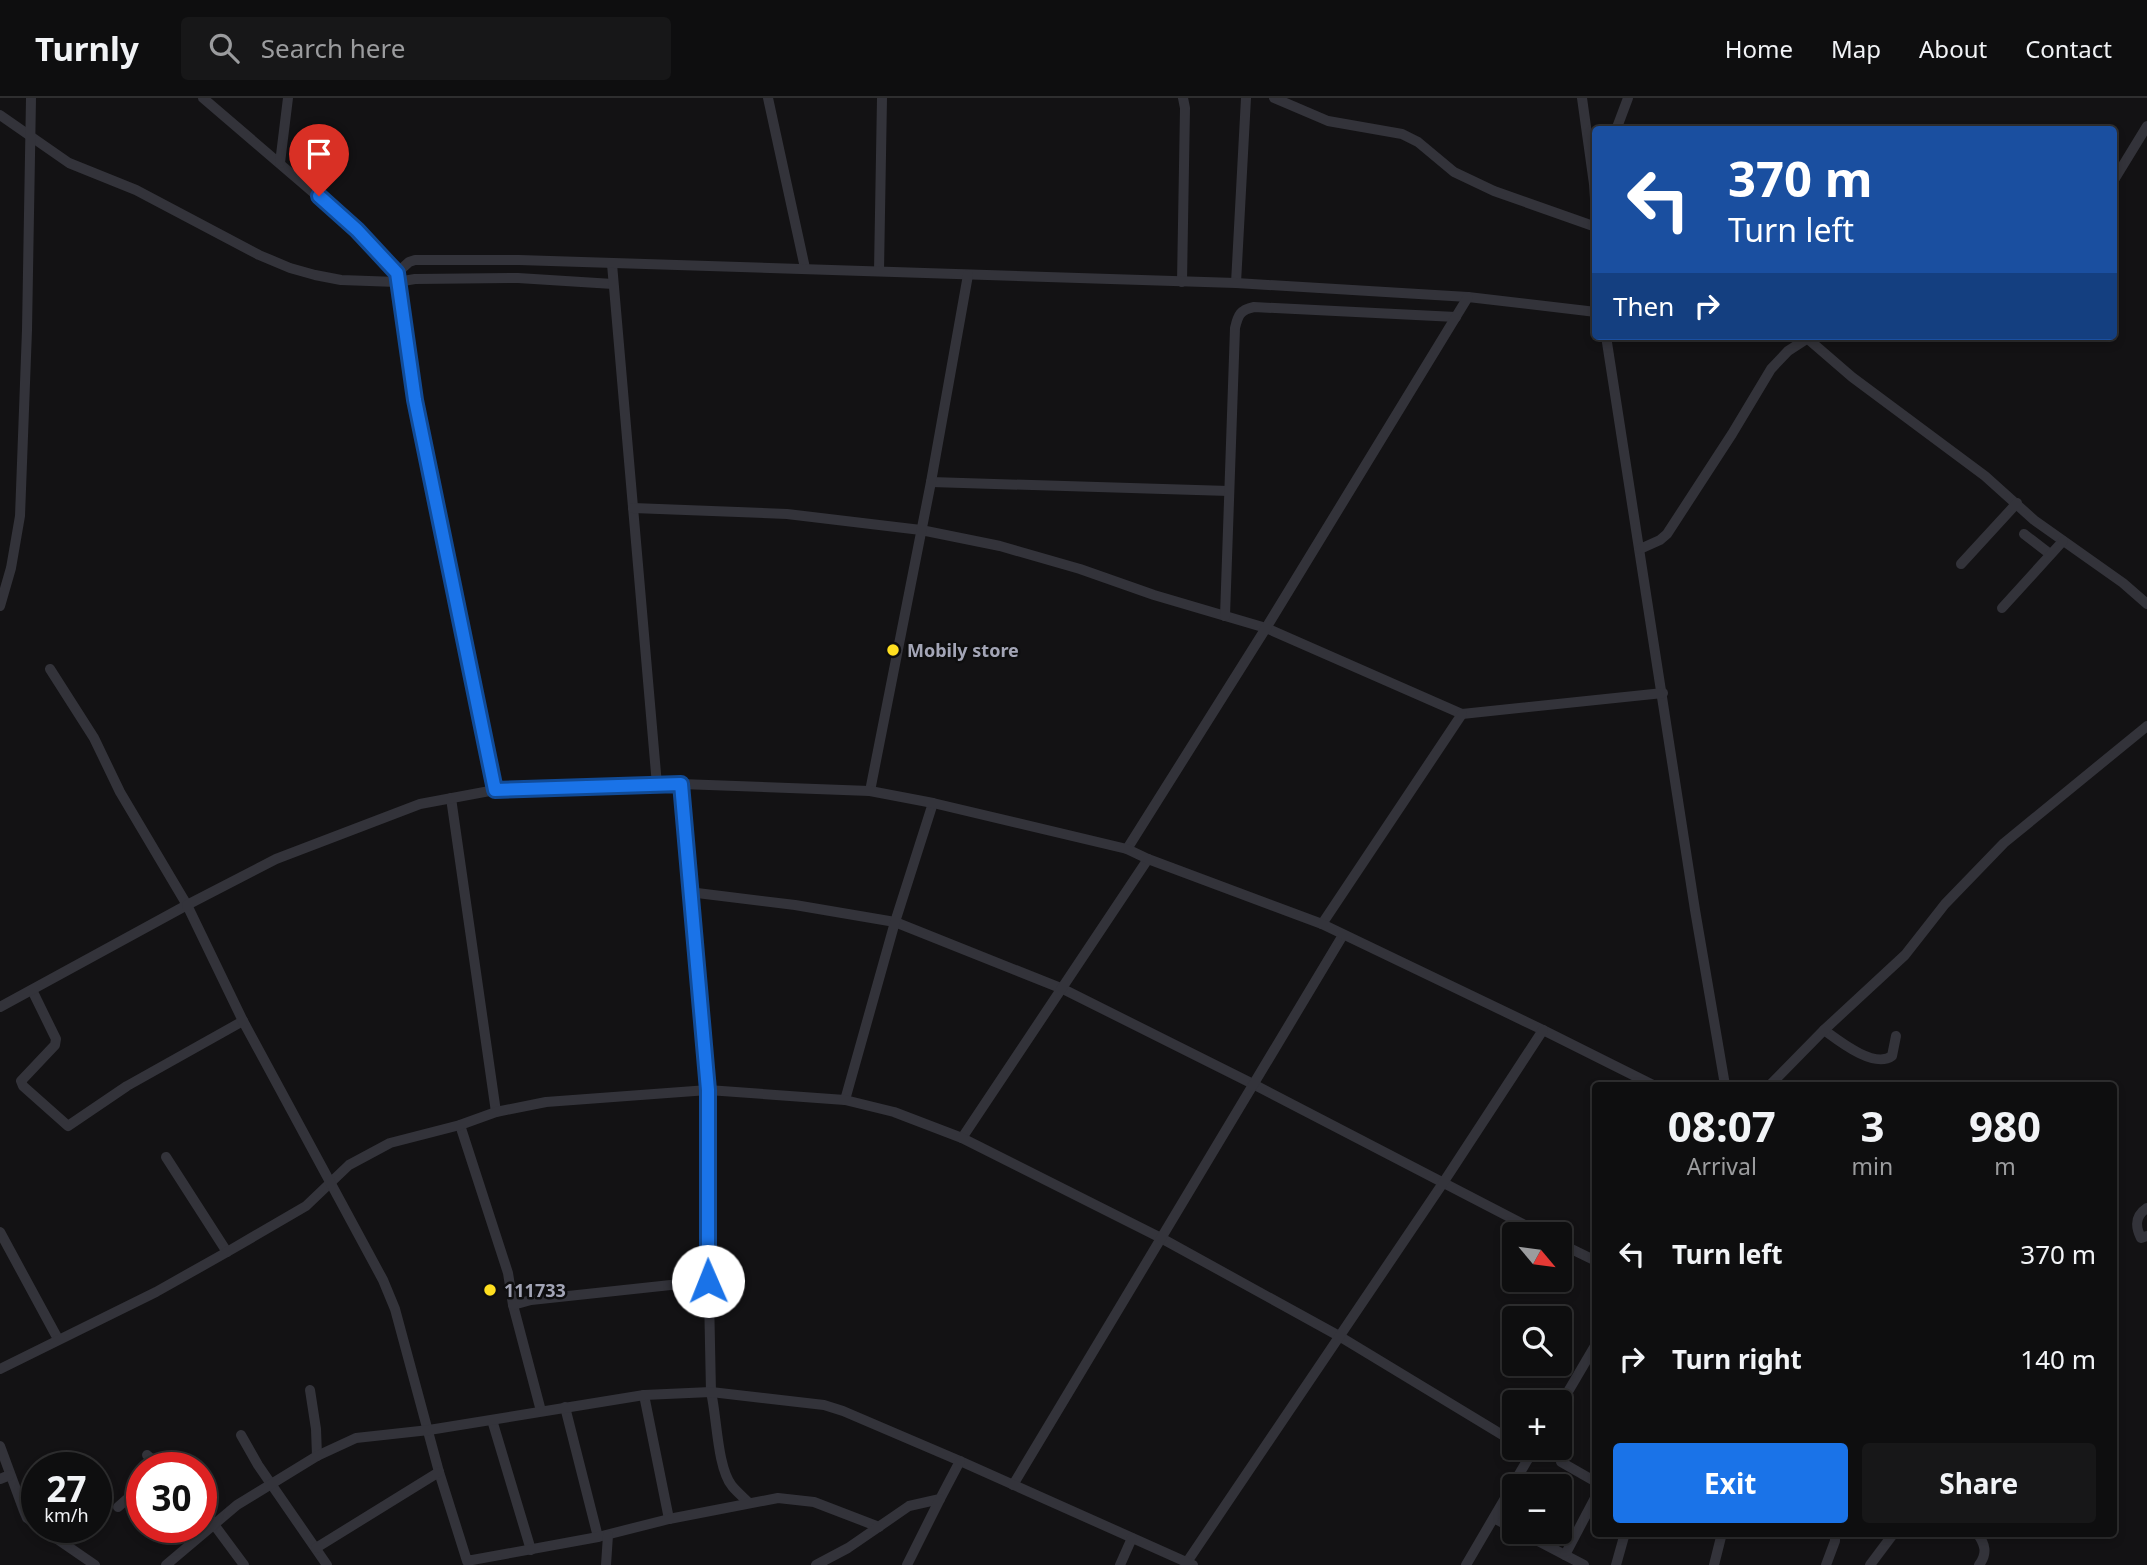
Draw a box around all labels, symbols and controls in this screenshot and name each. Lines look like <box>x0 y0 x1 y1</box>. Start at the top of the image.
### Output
search box <box>181 17 671 80</box>
text: Turnly <box>35 26 139 71</box>
icon: search <box>205 29 243 67</box>
text: Search here <box>261 30 405 66</box>
text: Home <box>1725 32 1793 65</box>
text: Map <box>1831 32 1881 65</box>
text: About <box>1919 32 1987 65</box>
text: Contact <box>2025 32 2112 65</box>
pin <box>289 124 349 196</box>
icon: arrive <box>300 135 338 173</box>
text: 370 m <box>1728 145 1873 211</box>
icon: left <box>1613 154 1704 245</box>
text: Turn left <box>1728 208 1854 251</box>
icon: right <box>1688 287 1726 325</box>
text: Then <box>1613 288 1674 324</box>
place label: Mobily store <box>907 638 1019 662</box>
marker: Mobily store <box>885 642 901 658</box>
text: 08:07 <box>1668 1097 1776 1154</box>
text: 3 <box>1860 1097 1884 1154</box>
text: 980 <box>1969 1097 2041 1154</box>
text: Arrival <box>1687 1150 1757 1182</box>
text: min <box>1852 1150 1893 1182</box>
text: m <box>1994 1150 2016 1182</box>
north arrow <box>1502 1222 1572 1292</box>
map controls <box>1502 1222 1572 1544</box>
icon: left <box>1613 1235 1651 1273</box>
text: Turn left <box>1672 1236 1783 1272</box>
text: 370 m <box>2020 1236 2096 1272</box>
position arrow <box>671 1244 745 1318</box>
place label: 111733 <box>504 1278 566 1302</box>
marker: 111733 <box>482 1282 498 1298</box>
button: search <box>1502 1306 1572 1376</box>
icon: right <box>1613 1340 1651 1378</box>
text: Turn right <box>1672 1341 1802 1377</box>
text: 140 m <box>2020 1341 2096 1377</box>
button: + <box>1502 1390 1572 1460</box>
button: Exit <box>1613 1443 1848 1523</box>
button: Share <box>1862 1443 2096 1523</box>
speed limit sign: 30 <box>126 1452 217 1543</box>
text: 27 <box>46 1465 87 1512</box>
button: − <box>1502 1474 1572 1544</box>
text: km/h <box>44 1503 89 1527</box>

